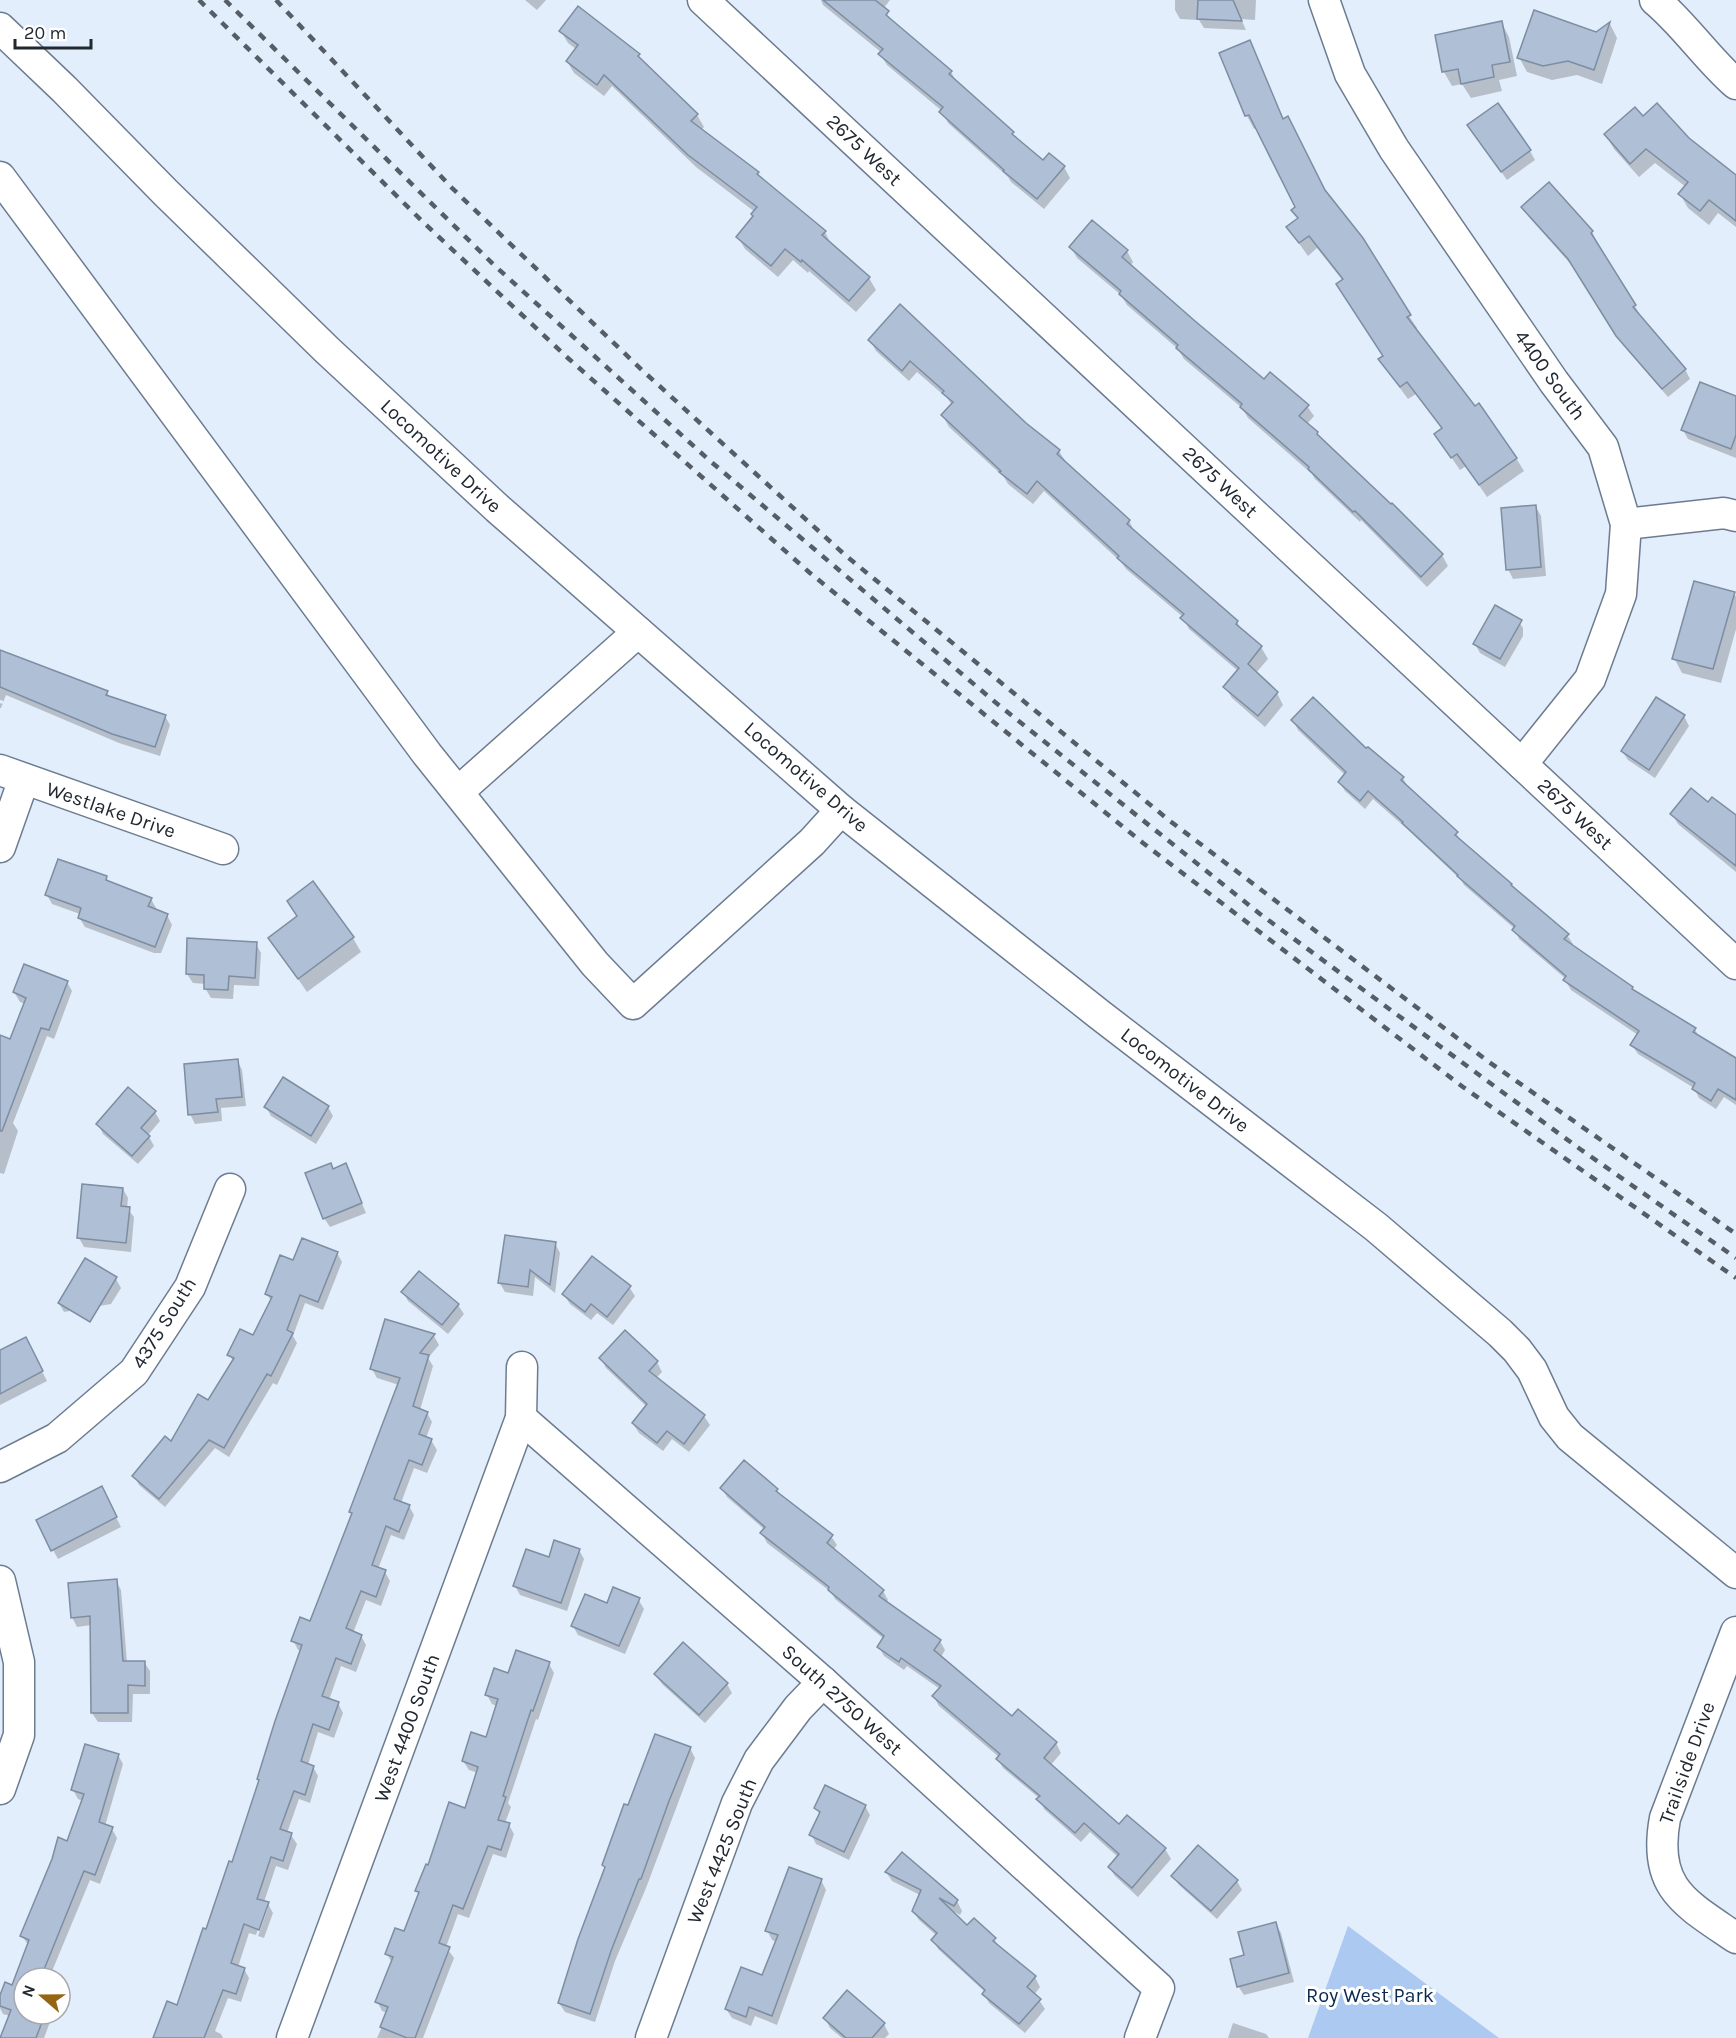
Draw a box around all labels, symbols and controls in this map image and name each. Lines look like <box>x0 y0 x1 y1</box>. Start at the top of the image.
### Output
scale bar <box>15 12 92 50</box>
text: 20 m <box>24 22 66 44</box>
street label: 2675 West <box>822 110 907 191</box>
street label: 4400 South <box>1510 326 1590 424</box>
street label: Locomotive Drive <box>376 394 506 518</box>
street label: 2675 West <box>1178 442 1263 523</box>
street label: Locomotive Drive <box>739 717 873 837</box>
street label: 2675 West <box>1533 774 1618 855</box>
street label: Westlake Drive <box>43 777 179 843</box>
street label: Locomotive Drive <box>1116 1023 1254 1137</box>
street label: 4375 South <box>127 1273 201 1373</box>
street label: South 2750 West <box>777 1640 907 1760</box>
street label: West 4400 South <box>370 1651 444 1805</box>
street label: Trailside Drive <box>1654 1699 1720 1827</box>
street label: West 4425 South <box>682 1775 762 1927</box>
north arrow <box>12 1966 72 2026</box>
text: N <box>17 1982 39 2000</box>
park label: Roy West Park <box>1306 1984 1434 2007</box>

